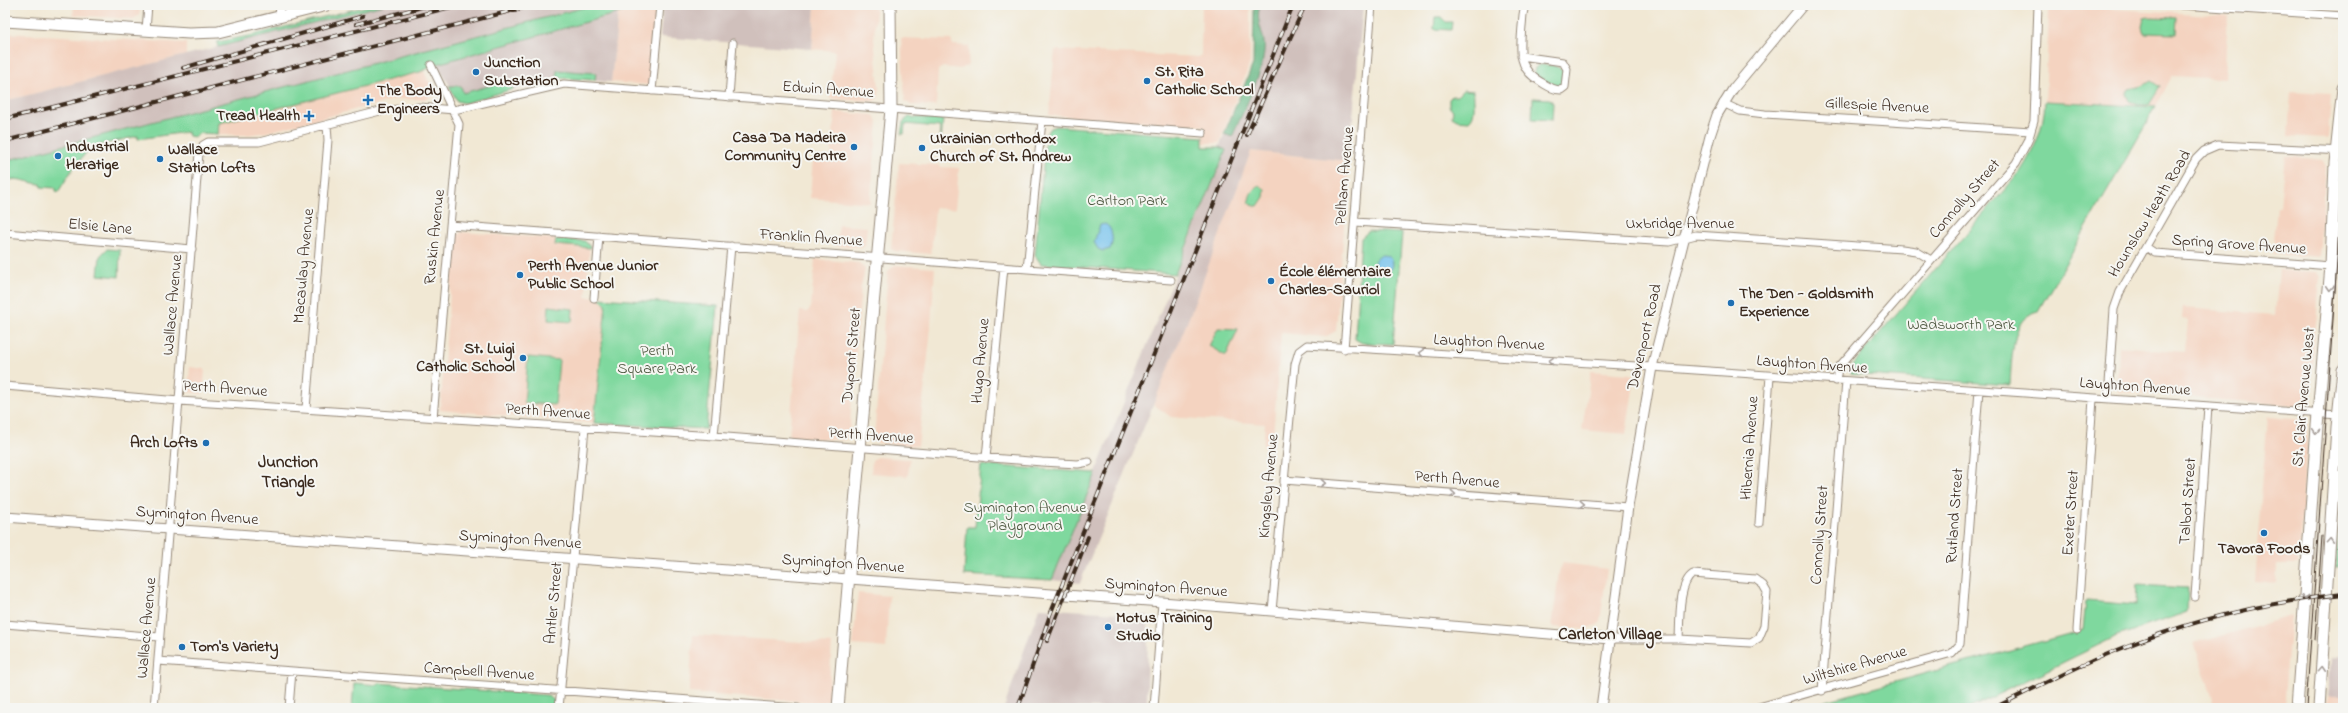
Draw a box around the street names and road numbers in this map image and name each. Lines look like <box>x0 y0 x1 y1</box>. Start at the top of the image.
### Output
street label: Edwin Avenue <box>781 75 875 105</box>
street label: Gillespie Avenue <box>1824 91 1930 121</box>
street label: Pelham Avenue <box>1329 125 1361 226</box>
street label: Hounslow Heath Road <box>2102 146 2198 282</box>
street label: Connolly Street <box>1923 153 2007 244</box>
street label: Ruskin Avenue <box>418 187 452 286</box>
street label: Macaulay Avenue <box>287 207 321 324</box>
street label: Elsie Lane <box>67 212 134 242</box>
street label: Uxbridge Avenue <box>1626 212 1735 236</box>
street label: Franklin Avenue <box>758 222 864 254</box>
street label: Spring Grove Avenue <box>2171 228 2308 262</box>
street label: Wallace Avenue <box>157 253 189 356</box>
street label: Davenport Road <box>1621 282 1669 393</box>
street label: Dupont Street <box>836 306 868 405</box>
street label: Hugo Avenue <box>965 316 997 405</box>
street label: St. Clair Avenue West <box>2286 326 2322 468</box>
street label: Laughton Avenue <box>1433 328 1546 358</box>
street label: Laughton Avenue <box>1756 349 1869 381</box>
street label: Laughton Avenue <box>2079 371 2192 403</box>
street label: Perth Avenue <box>182 374 269 404</box>
street label: Hibernia Avenue <box>1734 394 1766 501</box>
street label: Perth Avenue <box>505 397 592 427</box>
street label: Perth Avenue <box>828 421 915 451</box>
street label: Kingsley Avenue <box>1252 432 1286 539</box>
street label: Talbot Street <box>2173 456 2203 545</box>
street label: Perth Avenue <box>1413 464 1501 496</box>
street label: Rutland Street <box>1940 467 1970 565</box>
street label: Exeter Street <box>2056 469 2086 557</box>
street label: Connolly Street <box>1805 484 1835 585</box>
street label: Symington Avenue <box>135 500 260 532</box>
street label: Symington Avenue <box>458 524 583 556</box>
street label: Symington Avenue <box>781 548 906 580</box>
street label: Antler Street <box>538 560 570 645</box>
street label: Symington Avenue <box>1104 572 1229 604</box>
street label: Wallace Avenue <box>131 576 163 679</box>
street label: Wiltshire Avenue <box>1800 640 1910 692</box>
street label: Campbell Avenue <box>423 656 536 688</box>

